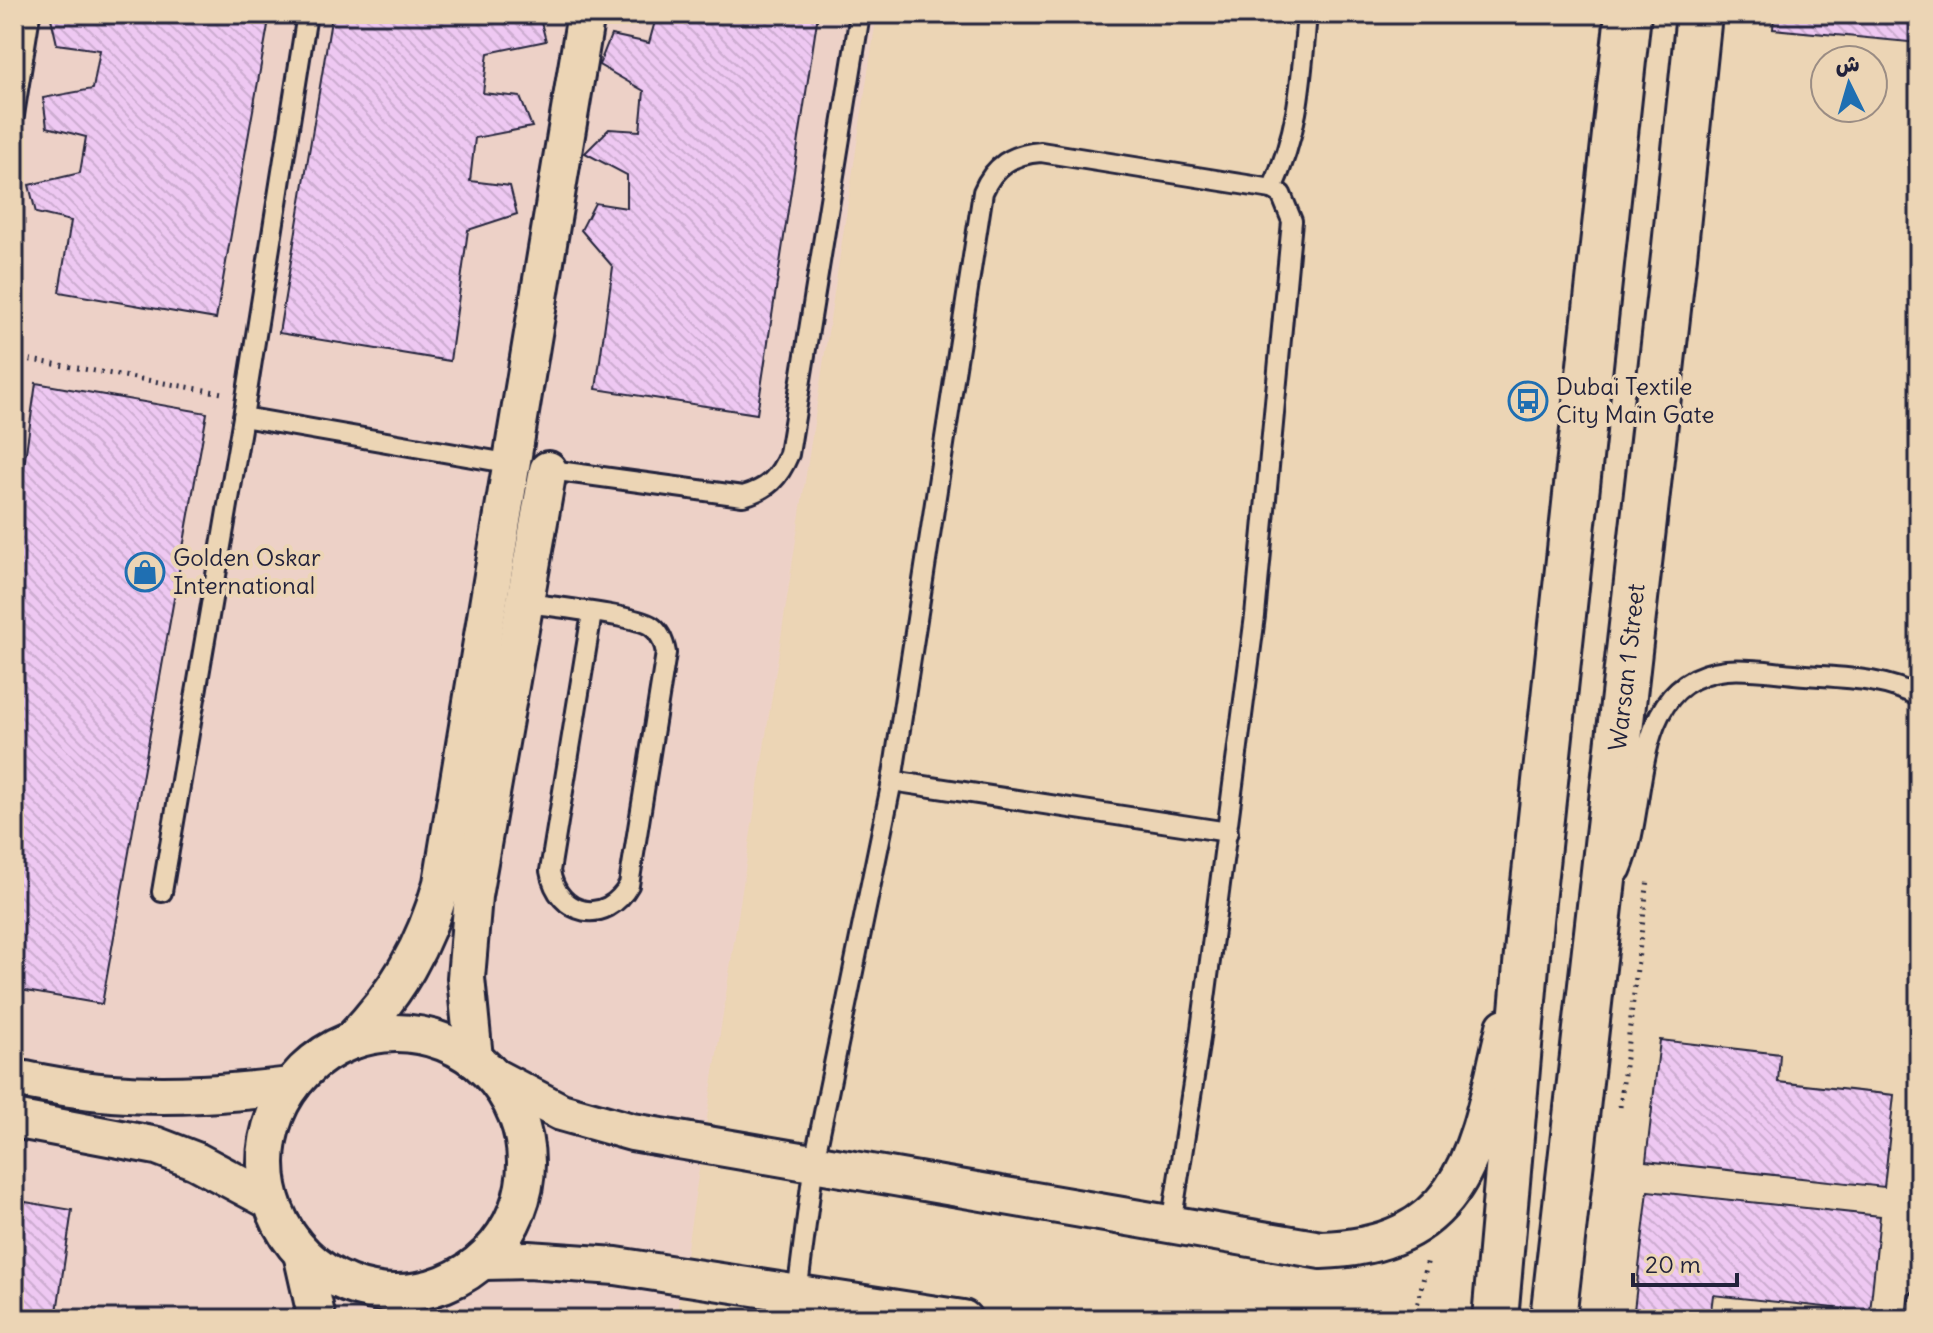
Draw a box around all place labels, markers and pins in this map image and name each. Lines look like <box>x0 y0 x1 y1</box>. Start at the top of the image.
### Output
place label: Dubai Textile City Main Gate <box>1556 371 1714 429</box>
bus stop icon: Dubai Textile City Main Gate <box>1507 380 1549 422</box>
place label: Golden Oskar International <box>173 542 321 600</box>
shop icon: Golden Oskar International <box>124 551 166 593</box>

